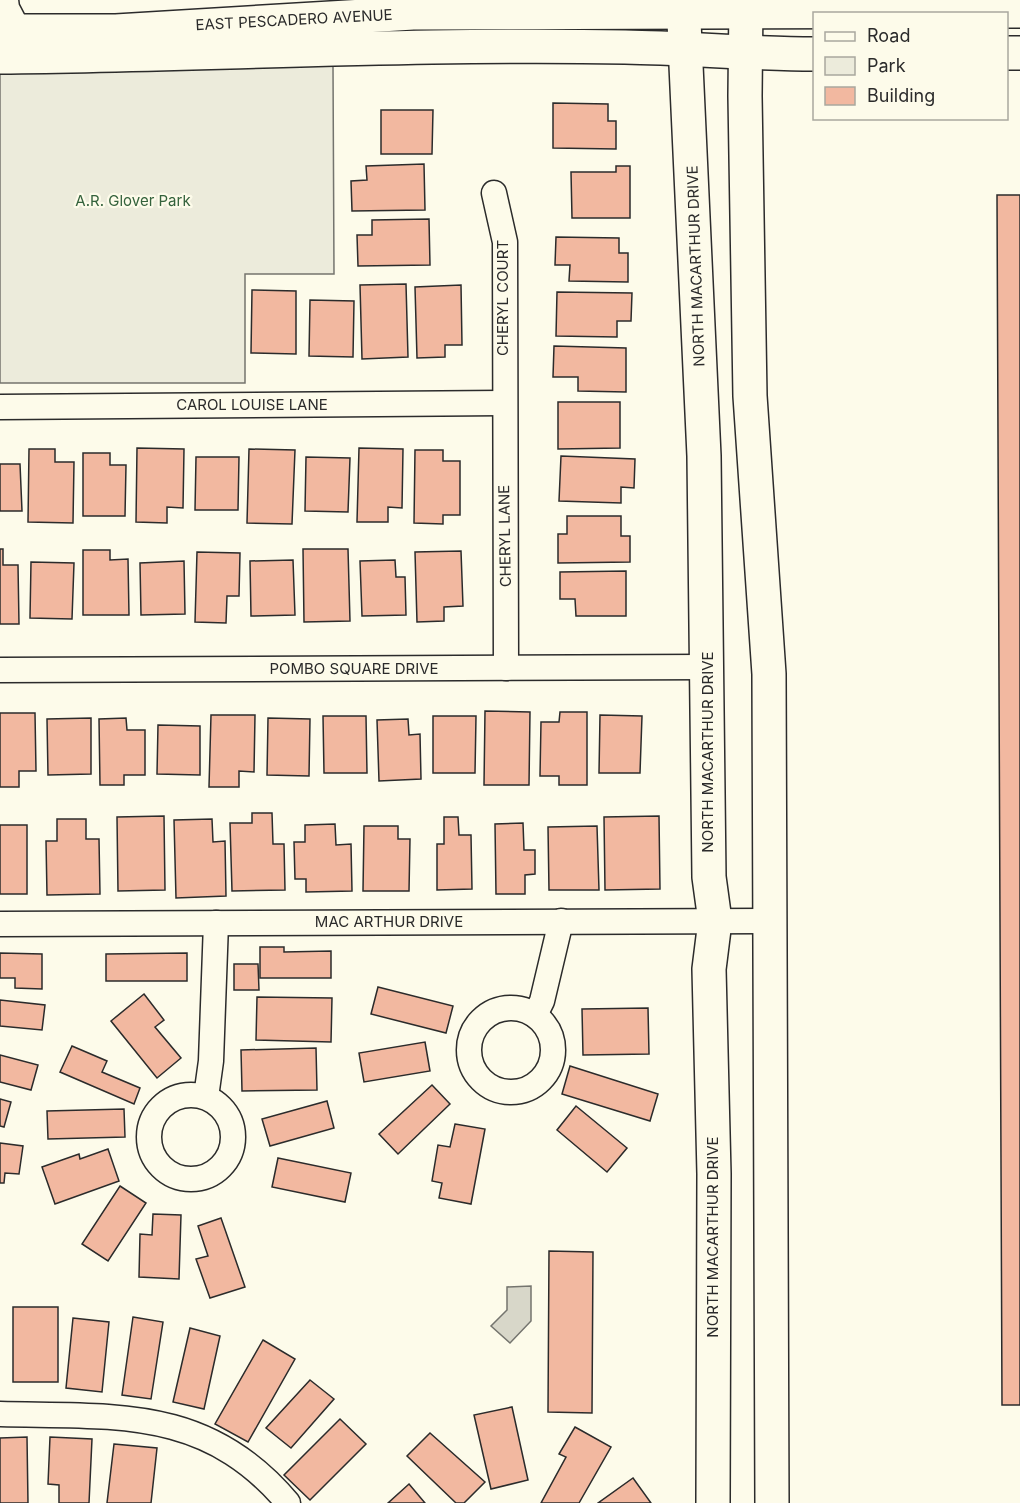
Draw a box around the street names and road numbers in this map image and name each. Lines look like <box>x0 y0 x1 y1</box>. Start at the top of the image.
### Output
street label: EAST PESCADERO AVENUE <box>195 5 393 34</box>
street label: NORTH MACARTHUR DRIVE <box>682 165 709 367</box>
street label: CHERYL COURT <box>493 240 512 356</box>
street label: CAROL LOUISE LANE <box>176 395 328 414</box>
street label: CHERYL LANE <box>494 485 515 587</box>
street label: NORTH MACARTHUR DRIVE <box>698 651 717 853</box>
street label: POMBO SQUARE DRIVE <box>269 659 439 678</box>
street label: MAC ARTHUR DRIVE <box>315 912 463 931</box>
street label: NORTH MACARTHUR DRIVE <box>703 1136 722 1338</box>

